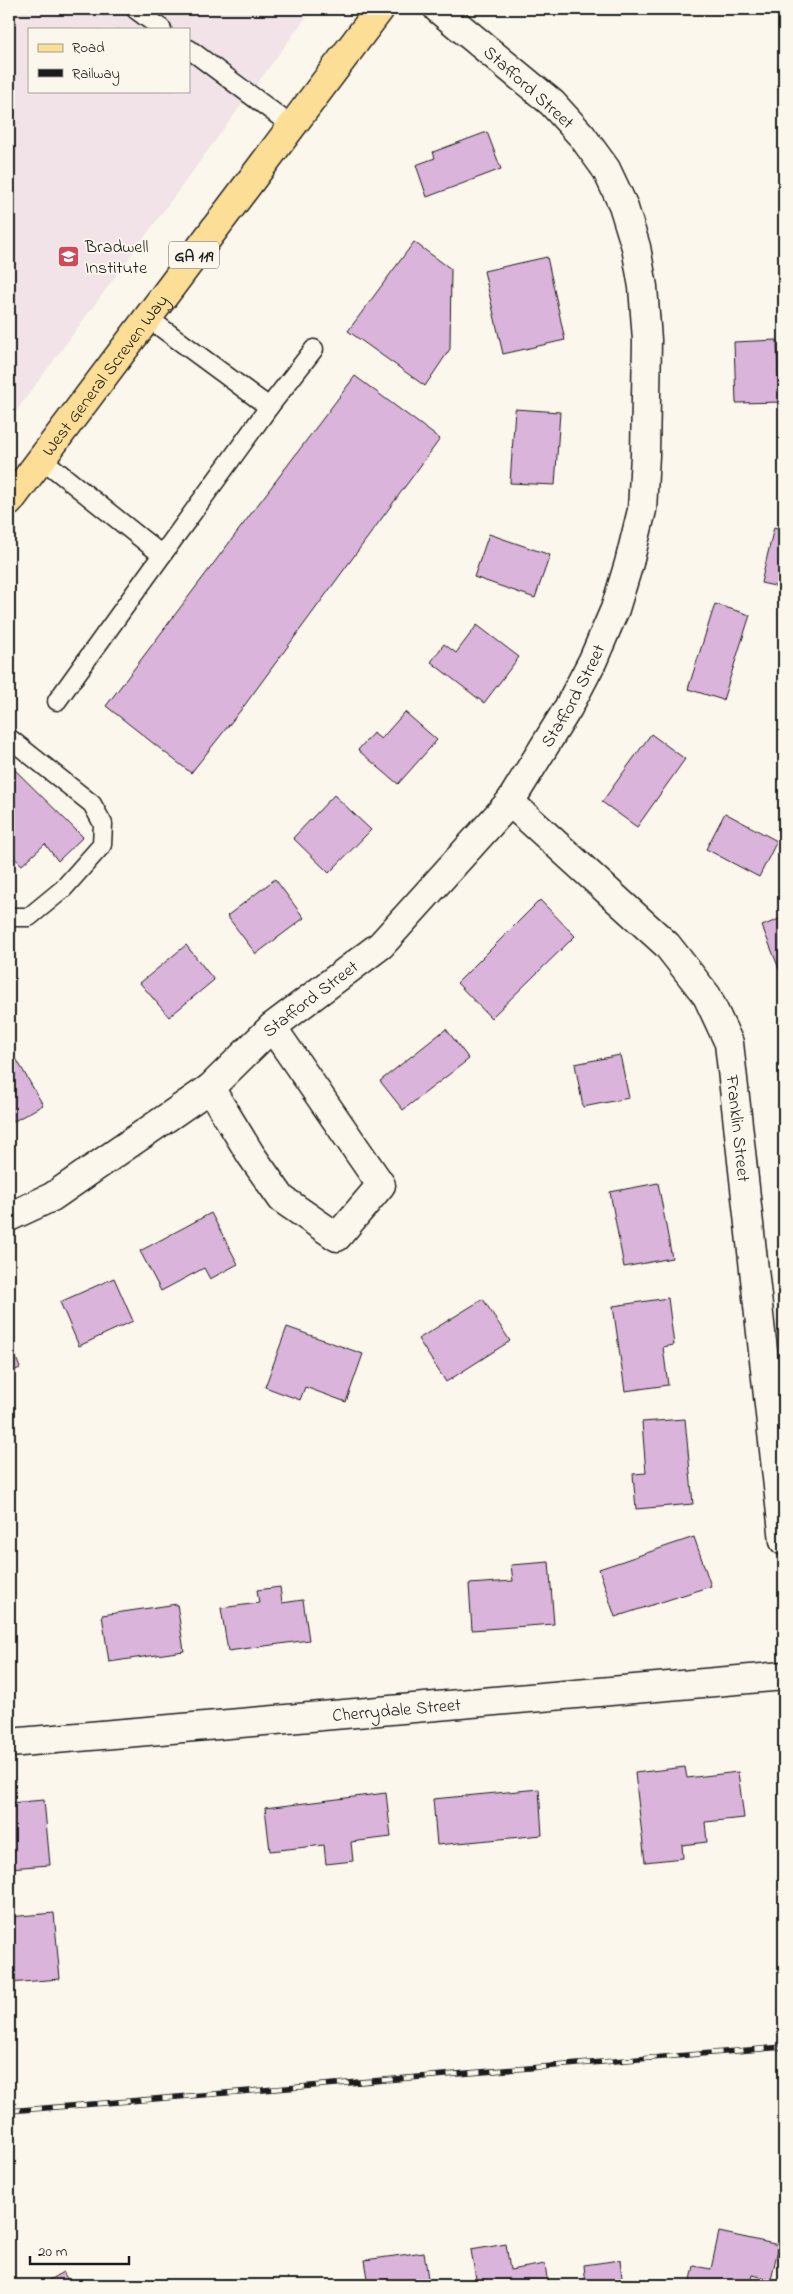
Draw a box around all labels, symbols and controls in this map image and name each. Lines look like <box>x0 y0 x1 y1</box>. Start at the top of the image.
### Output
legend <box>28 28 190 92</box>
text: Road <box>72 37 105 59</box>
street label: Stafford Street <box>477 41 579 136</box>
text: Railway <box>72 63 120 86</box>
place label: Bradwell Institute <box>84 235 148 282</box>
road number: GA 119 <box>169 242 219 268</box>
school or university icon: Bradwell Institute <box>57 244 81 268</box>
street label: West General Screven Way <box>37 290 176 463</box>
street label: Stafford Street <box>536 641 613 753</box>
street label: Stafford Street <box>258 955 365 1044</box>
street label: Franklin Street <box>718 1073 755 1183</box>
street label: Cherrydale Street <box>331 1693 462 1730</box>
scale bar <box>30 2234 129 2266</box>
text: 20 m <box>38 2241 68 2263</box>

